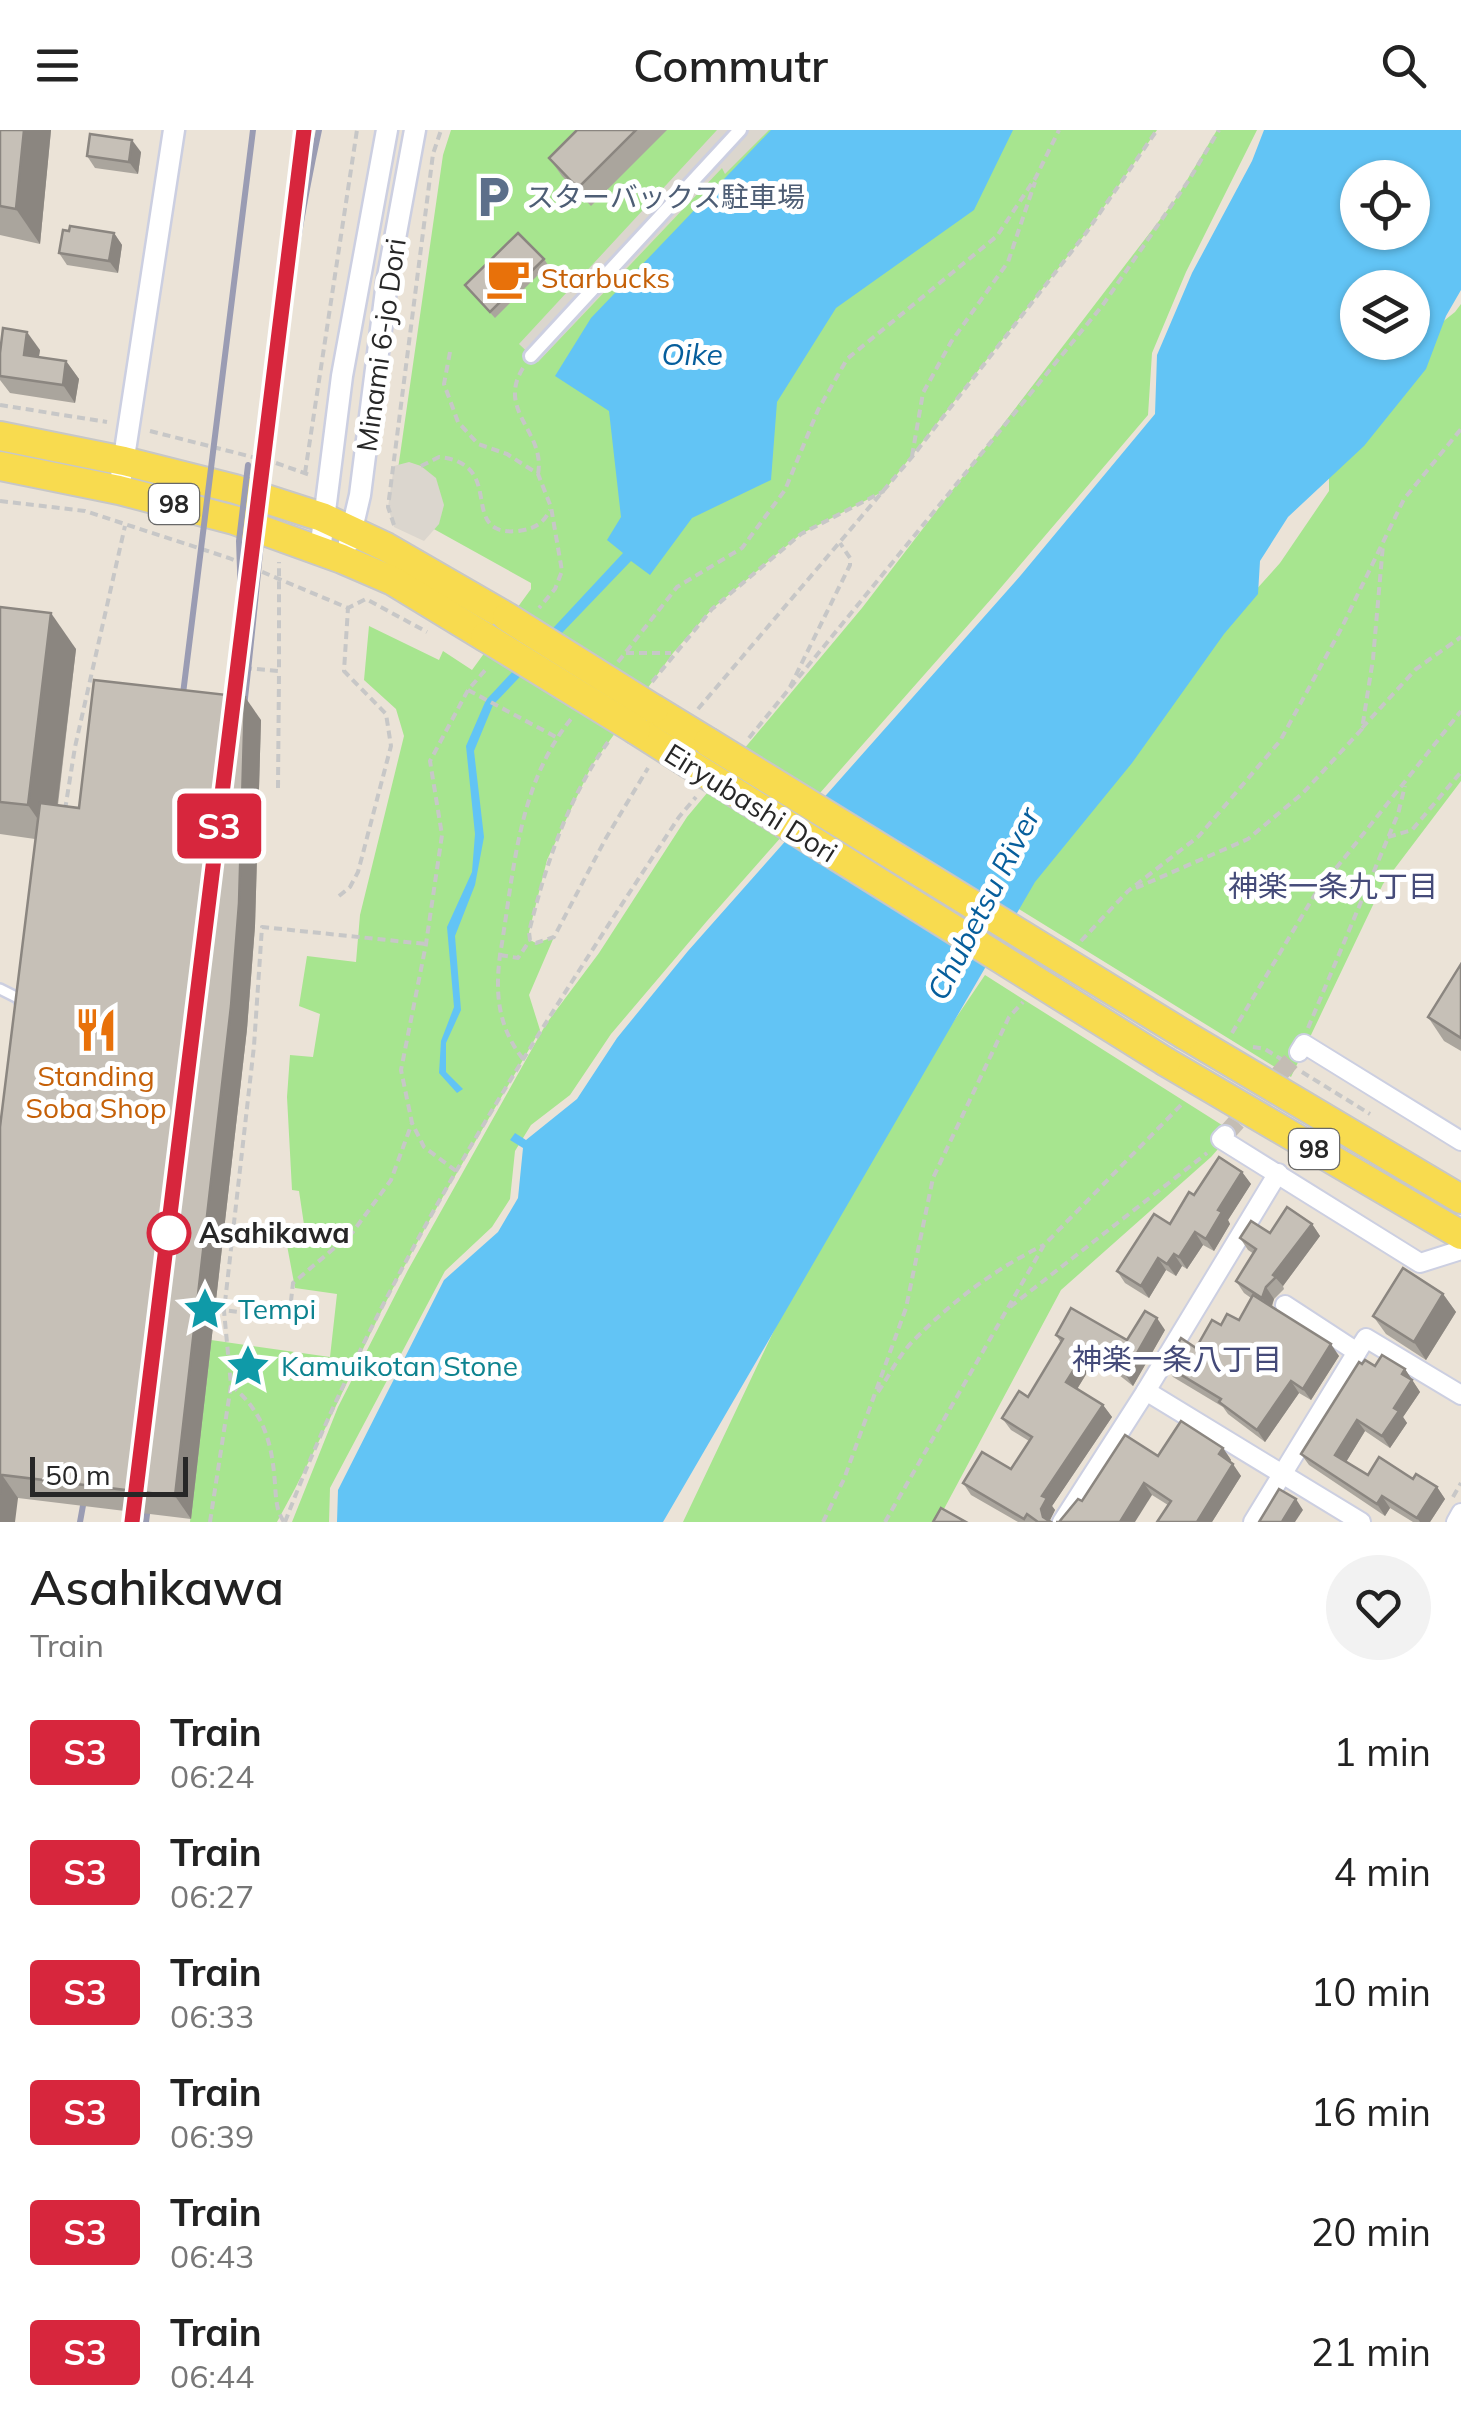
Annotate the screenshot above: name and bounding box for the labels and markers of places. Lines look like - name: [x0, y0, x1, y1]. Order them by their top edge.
- parking icon: スターバックス駐車場: [469, 173, 517, 221]
- place label: スターバックス駐車場: [526, 179, 805, 214]
- cafe icon: Starbucks: [484, 254, 532, 302]
- place label: Starbucks: [541, 260, 670, 295]
- restaurant icon: Standing Soba Shop: [72, 1006, 120, 1054]
- place label: Standing Soba Shop: [26, 1058, 166, 1125]
- marker: Asahikawa: [148, 1212, 190, 1254]
- place label: Asahikawa: [199, 1215, 350, 1250]
- place icon: Tempi: [181, 1285, 229, 1333]
- place label: Tempi: [238, 1291, 316, 1326]
- place icon: Kamuikotan Stone: [224, 1342, 272, 1390]
- place label: Kamuikotan Stone: [281, 1348, 518, 1383]

